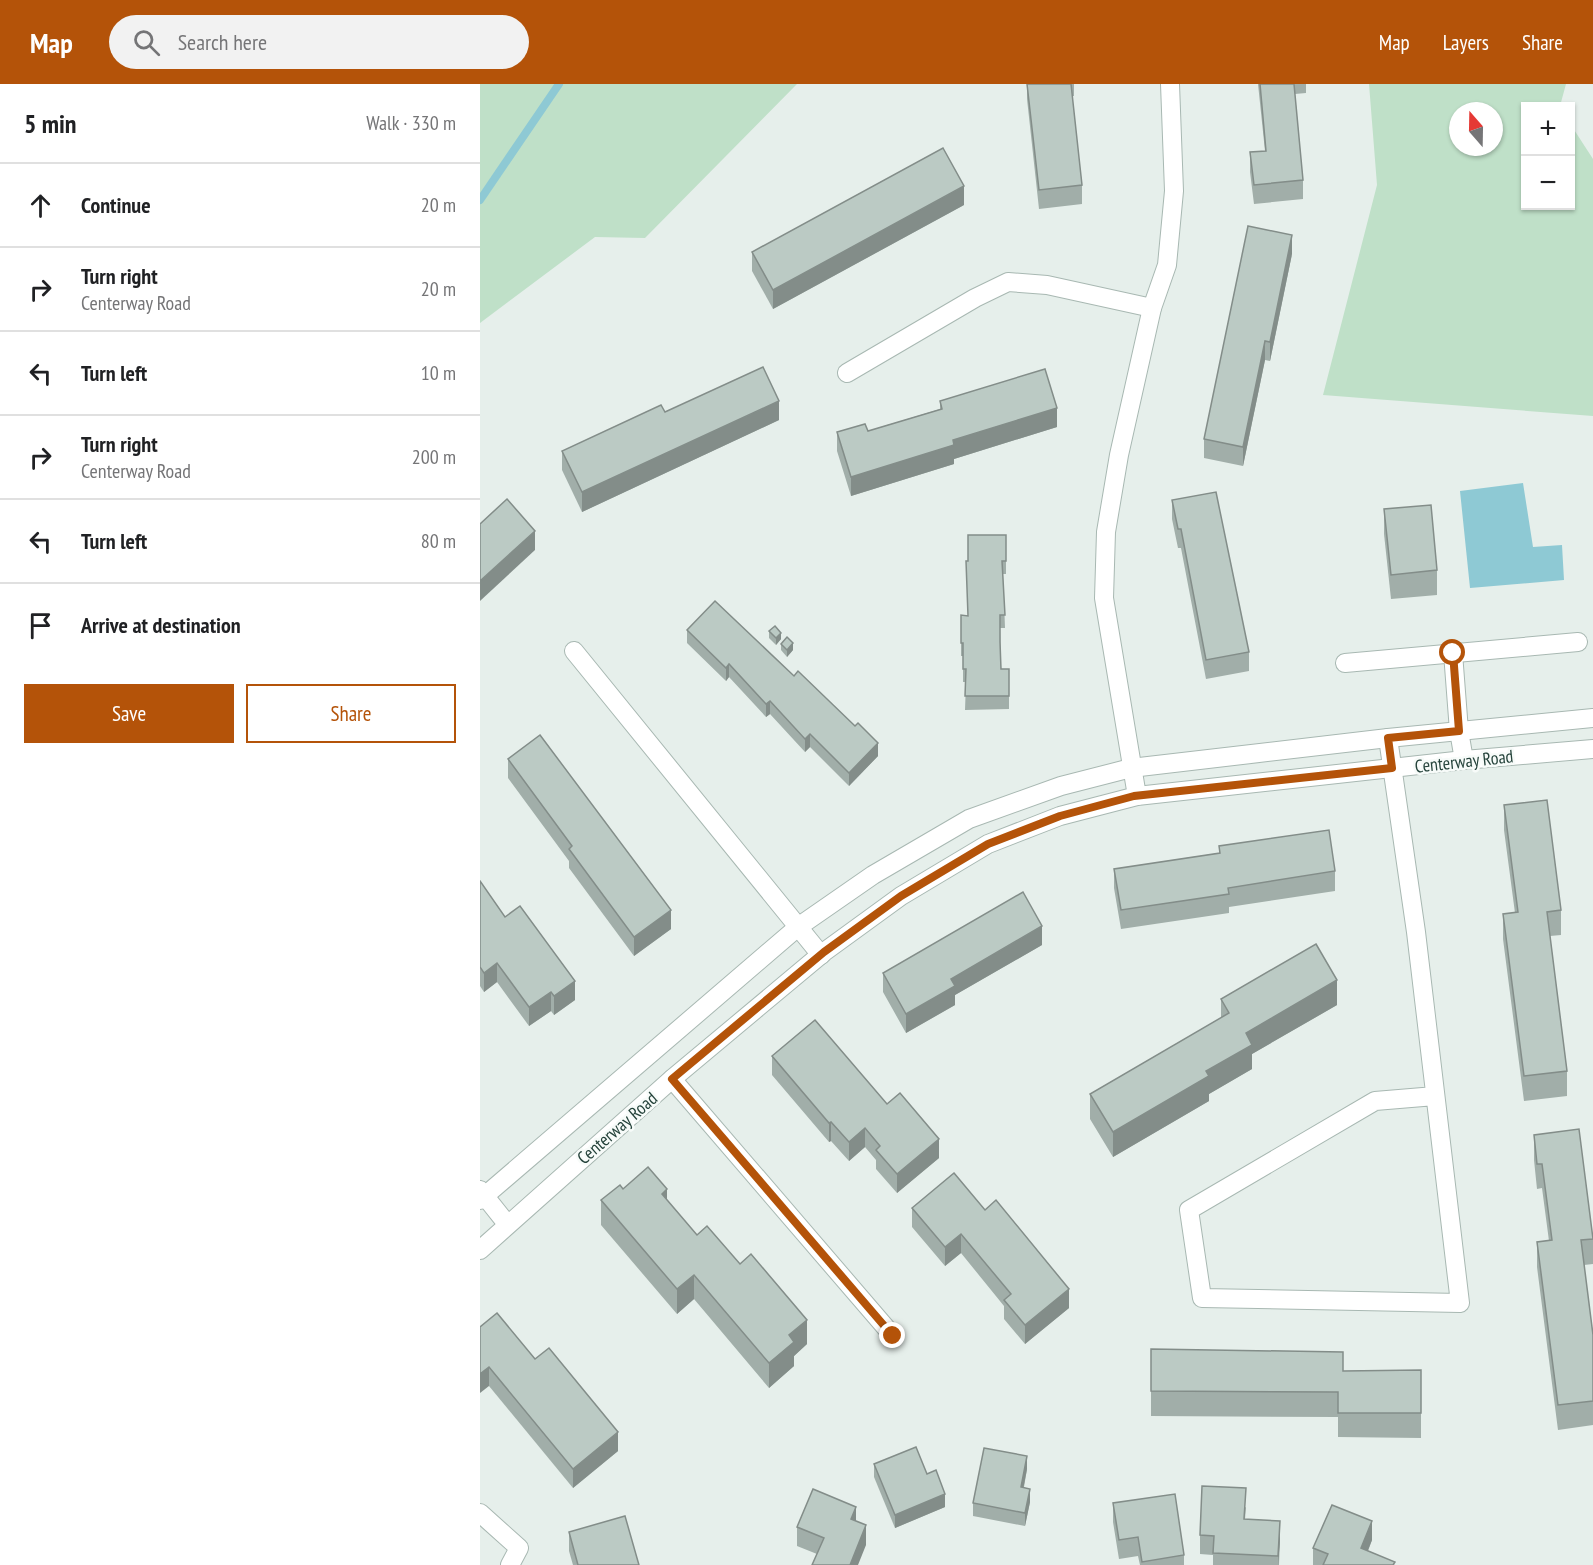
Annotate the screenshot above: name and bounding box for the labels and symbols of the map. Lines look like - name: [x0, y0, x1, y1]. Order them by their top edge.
- north arrow: [1449, 102, 1503, 156]
- route start: [1439, 639, 1465, 665]
- street label: Centerway Road: [1414, 744, 1514, 778]
- street label: Centerway Road: [572, 1087, 662, 1169]
- route end: [879, 1322, 905, 1348]

